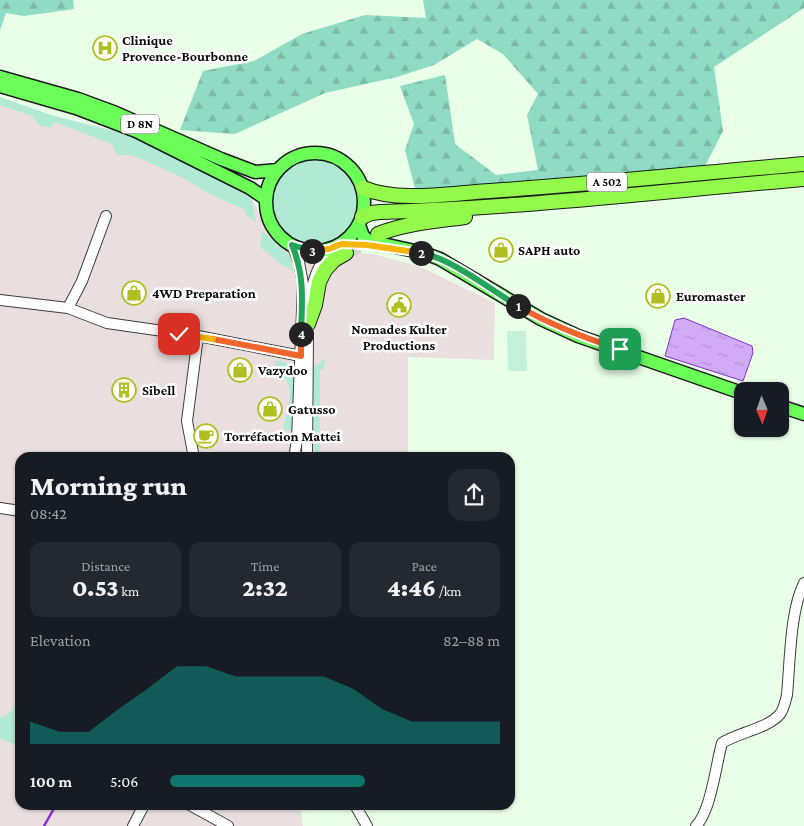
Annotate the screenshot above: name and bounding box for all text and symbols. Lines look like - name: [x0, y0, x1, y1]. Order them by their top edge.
- place label: Clinique Provence-Bourbonne: [122, 32, 248, 64]
- hospital icon: Clinique Provence-Bourbonne: [92, 35, 118, 61]
- road number: D 8N: [121, 115, 159, 134]
- road number: A 502: [587, 172, 627, 192]
- shop icon: SAPH auto: [488, 237, 514, 263]
- pin: 3: [300, 238, 324, 264]
- pin: 2: [408, 240, 434, 266]
- place label: SAPH auto: [518, 242, 580, 258]
- text: 3: [309, 243, 316, 259]
- text: 2: [418, 245, 425, 261]
- shop icon: 4WD Preparation: [121, 280, 147, 306]
- shop icon: Euromaster: [645, 283, 671, 309]
- place label: 4WD Preparation: [152, 285, 256, 301]
- place label: Euromaster: [676, 288, 746, 304]
- public building icon: Nomades Kulter Productions: [386, 292, 412, 318]
- pin: 1: [506, 294, 530, 318]
- text: 1: [516, 298, 521, 314]
- pin: [158, 313, 200, 355]
- icon: check: [165, 320, 193, 348]
- place label: Nomades Kulter Productions: [351, 321, 447, 353]
- pin: 4: [288, 322, 314, 346]
- text: 4: [298, 326, 305, 342]
- pin: [599, 328, 641, 370]
- icon: arrive: [606, 335, 634, 363]
- shop icon: Vazydoo: [227, 357, 253, 383]
- place label: Vazydoo: [257, 362, 308, 378]
- building icon: Sibell: [111, 377, 137, 403]
- place label: Sibell: [142, 382, 175, 398]
- north arrow: [734, 382, 789, 438]
- map controls: [734, 382, 789, 437]
- shop icon: Gatusso: [257, 396, 283, 422]
- place label: Gatusso: [288, 401, 336, 417]
- cafe icon: Torréfaction Mattei: [193, 423, 219, 449]
- place label: Torréfaction Mattei: [224, 428, 341, 444]
- button: share: [448, 469, 500, 521]
- text: Morning run: [30, 470, 187, 501]
- text: 08:42: [30, 505, 67, 522]
- text: Distance: [81, 558, 130, 574]
- text: Time: [251, 558, 279, 574]
- text: Pace: [412, 558, 437, 574]
- text: 0.53: [72, 574, 119, 601]
- text: 2:32: [242, 574, 288, 601]
- text: 4:46: [387, 574, 436, 601]
- text: km: [119, 583, 139, 599]
- text: /km: [436, 583, 462, 599]
- text: Elevation: [30, 632, 91, 649]
- text: 82–88 m: [443, 632, 500, 649]
- text: 100 m: [30, 773, 72, 790]
- text: 5:06: [110, 773, 138, 790]

